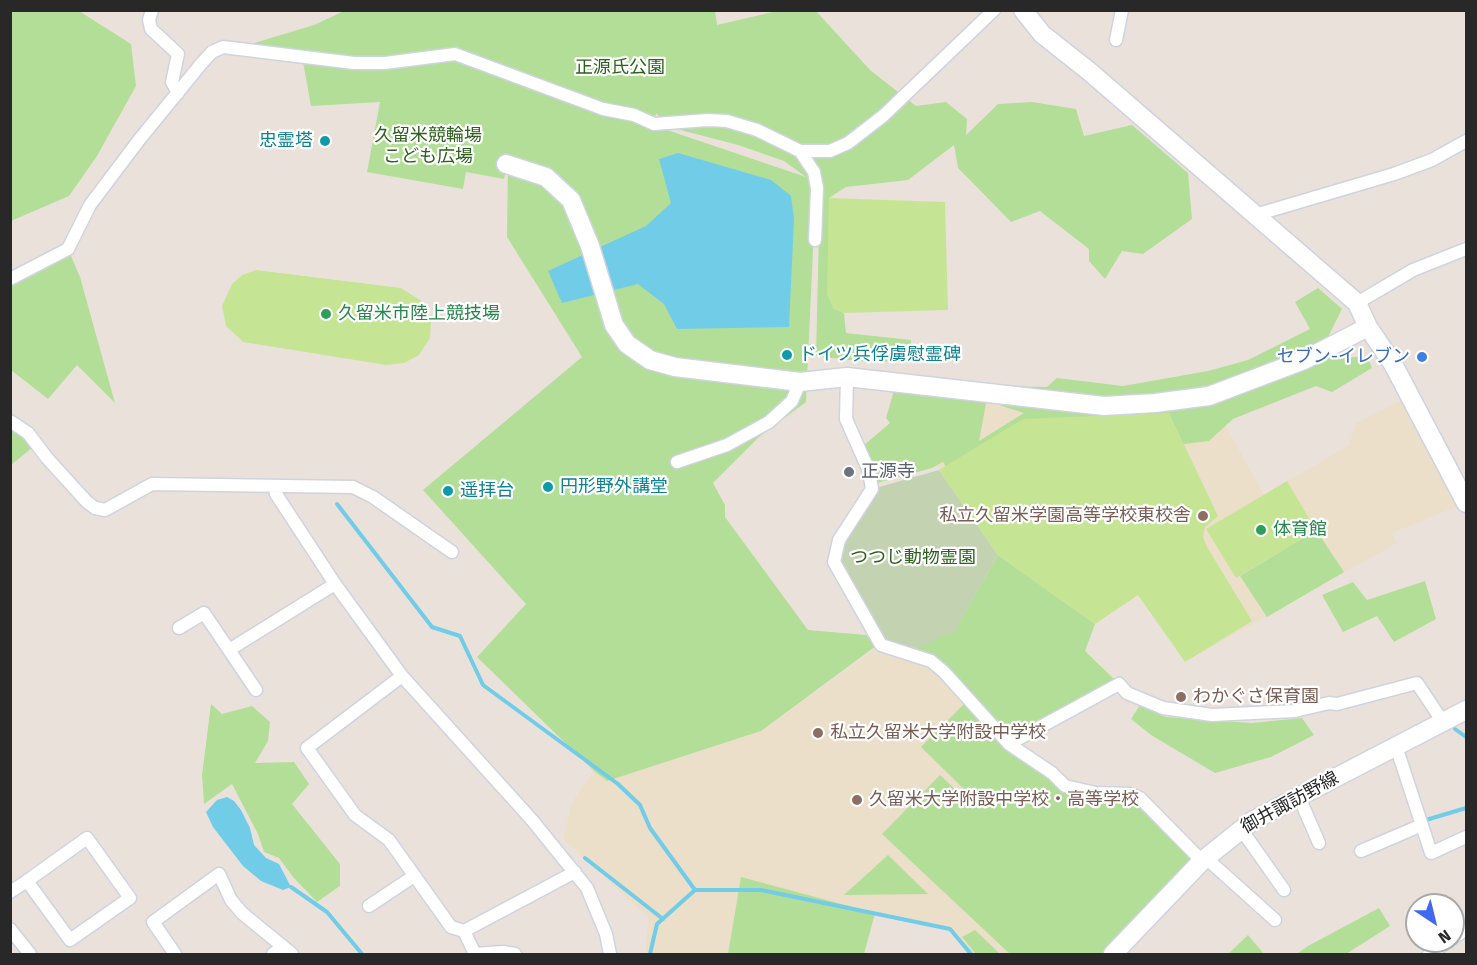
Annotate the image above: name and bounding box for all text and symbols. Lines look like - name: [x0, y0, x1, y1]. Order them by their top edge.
- park label: 正源氏公園: [575, 57, 665, 79]
- park label: 久留米競輪場 こども広場: [374, 125, 482, 168]
- place label: 忠霊塔: [259, 130, 313, 152]
- marker: 忠霊塔: [318, 134, 332, 148]
- place label: 久留米市陸上競技場: [338, 303, 500, 325]
- marker: 久留米市陸上競技場: [319, 307, 333, 321]
- place label: ドイツ兵俘虜慰霊碑: [799, 344, 961, 366]
- place label: セブン-イレブン: [1277, 346, 1410, 368]
- marker: ドイツ兵俘虜慰霊碑: [780, 348, 794, 362]
- marker: セブン-イレブン: [1415, 350, 1429, 364]
- place label: 正源寺: [861, 461, 915, 483]
- marker: 正源寺: [842, 465, 856, 479]
- place label: 円形野外講堂: [560, 476, 668, 498]
- place label: 遥拝台: [460, 480, 514, 502]
- marker: 円形野外講堂: [541, 480, 555, 494]
- marker: 遥拝台: [441, 484, 455, 498]
- place label: 私立久留米学園高等学校東校舎: [939, 505, 1191, 527]
- marker: 私立久留米学園高等学校東校舎: [1196, 509, 1210, 523]
- place label: 体育館: [1273, 519, 1327, 541]
- marker: 体育館: [1254, 523, 1268, 537]
- park label: つつじ動物霊園: [850, 547, 976, 569]
- place label: わかぐさ保育園: [1193, 686, 1319, 708]
- marker: わかぐさ保育園: [1174, 690, 1188, 704]
- place label: 私立久留米大学附設中学校: [830, 722, 1046, 744]
- marker: 私立久留米大学附設中学校: [811, 726, 825, 740]
- street label: 御井諏訪野線: [1238, 767, 1342, 839]
- place label: 久留米大学附設中学校・高等学校: [869, 789, 1139, 811]
- marker: 久留米大学附設中学校・高等学校: [850, 793, 864, 807]
- north arrow: [1405, 893, 1465, 953]
- text: N: [1435, 926, 1454, 947]

